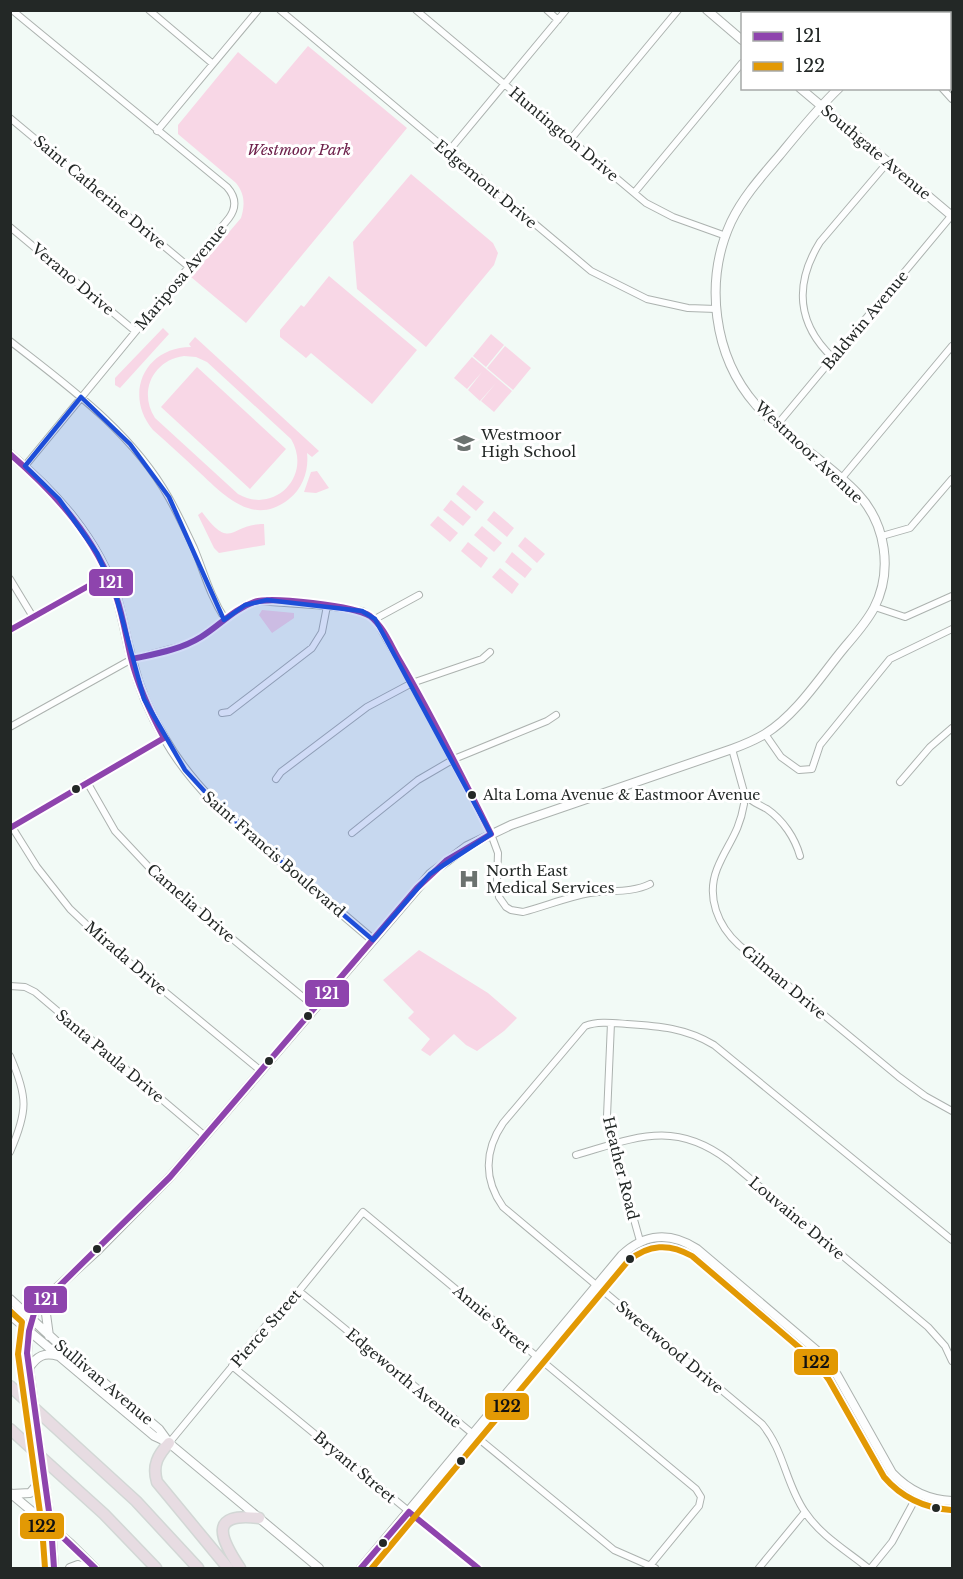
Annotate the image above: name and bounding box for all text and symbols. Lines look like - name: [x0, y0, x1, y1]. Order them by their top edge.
- legend: [741, 12, 951, 90]
- text: 121: [795, 25, 822, 47]
- text: 122: [795, 55, 825, 77]
- street label: Huntington Drive: [505, 83, 623, 185]
- street label: Southgate Avenue: [817, 100, 935, 204]
- street label: Saint Catherine Drive: [30, 131, 170, 253]
- street label: Edgemont Drive: [431, 136, 541, 232]
- park label: Westmoor Park: [247, 140, 351, 159]
- street label: Mariposa Avenue: [131, 220, 231, 334]
- street label: Verano Drive: [27, 238, 118, 319]
- street label: Baldwin Avenue: [818, 266, 912, 374]
- street label: Westmoor Avenue: [750, 396, 867, 507]
- place label: Westmoor High School: [480, 425, 576, 461]
- school or university icon: Westmoor High School: [452, 431, 476, 455]
- line badge: 121: [88, 568, 134, 597]
- text: 121: [99, 572, 123, 592]
- unlabelled marker: [70, 783, 82, 795]
- place label: Alta Loma Avenue & Eastmoor Avenue: [482, 786, 760, 804]
- street label: Saint Francis Boulevard: [199, 787, 349, 921]
- marker: Alta Loma Avenue & Eastmoor Avenue: [466, 789, 478, 801]
- street label: Camelia Drive: [143, 860, 239, 946]
- place label: North East Medical Services: [486, 861, 615, 897]
- hospital icon: North East Medical Services: [457, 867, 481, 891]
- street label: Mirada Drive: [81, 917, 171, 999]
- street label: Gilman Drive: [738, 941, 830, 1023]
- line badge: 121: [304, 979, 350, 1008]
- text: 121: [315, 983, 339, 1003]
- street label: Santa Paula Drive: [52, 1005, 168, 1107]
- unlabelled marker: [302, 1010, 314, 1022]
- unlabelled marker: [263, 1055, 275, 1067]
- street label: Heather Road: [599, 1114, 643, 1222]
- street label: Louvaine Drive: [745, 1172, 849, 1264]
- unlabelled marker: [91, 1243, 103, 1255]
- unlabelled marker: [624, 1253, 636, 1265]
- street label: Annie Street: [449, 1280, 535, 1357]
- line badge: 121: [23, 1285, 68, 1314]
- street label: Pierce Street: [227, 1285, 305, 1371]
- text: 121: [34, 1289, 58, 1309]
- street label: Sweetwood Drive: [612, 1297, 728, 1397]
- street label: Edgeworth Avenue: [342, 1324, 466, 1432]
- street label: Sullivan Avenue: [51, 1335, 157, 1429]
- line badge: 122: [793, 1348, 839, 1376]
- text: 122: [802, 1352, 830, 1372]
- line badge: 122: [484, 1392, 530, 1421]
- text: 122: [493, 1396, 521, 1416]
- street label: Bryant Street: [310, 1427, 400, 1507]
- unlabelled marker: [455, 1455, 467, 1467]
- unlabelled marker: [930, 1502, 942, 1514]
- line badge: 122: [19, 1512, 65, 1540]
- text: 122: [28, 1516, 56, 1536]
- unlabelled marker: [377, 1537, 389, 1549]

